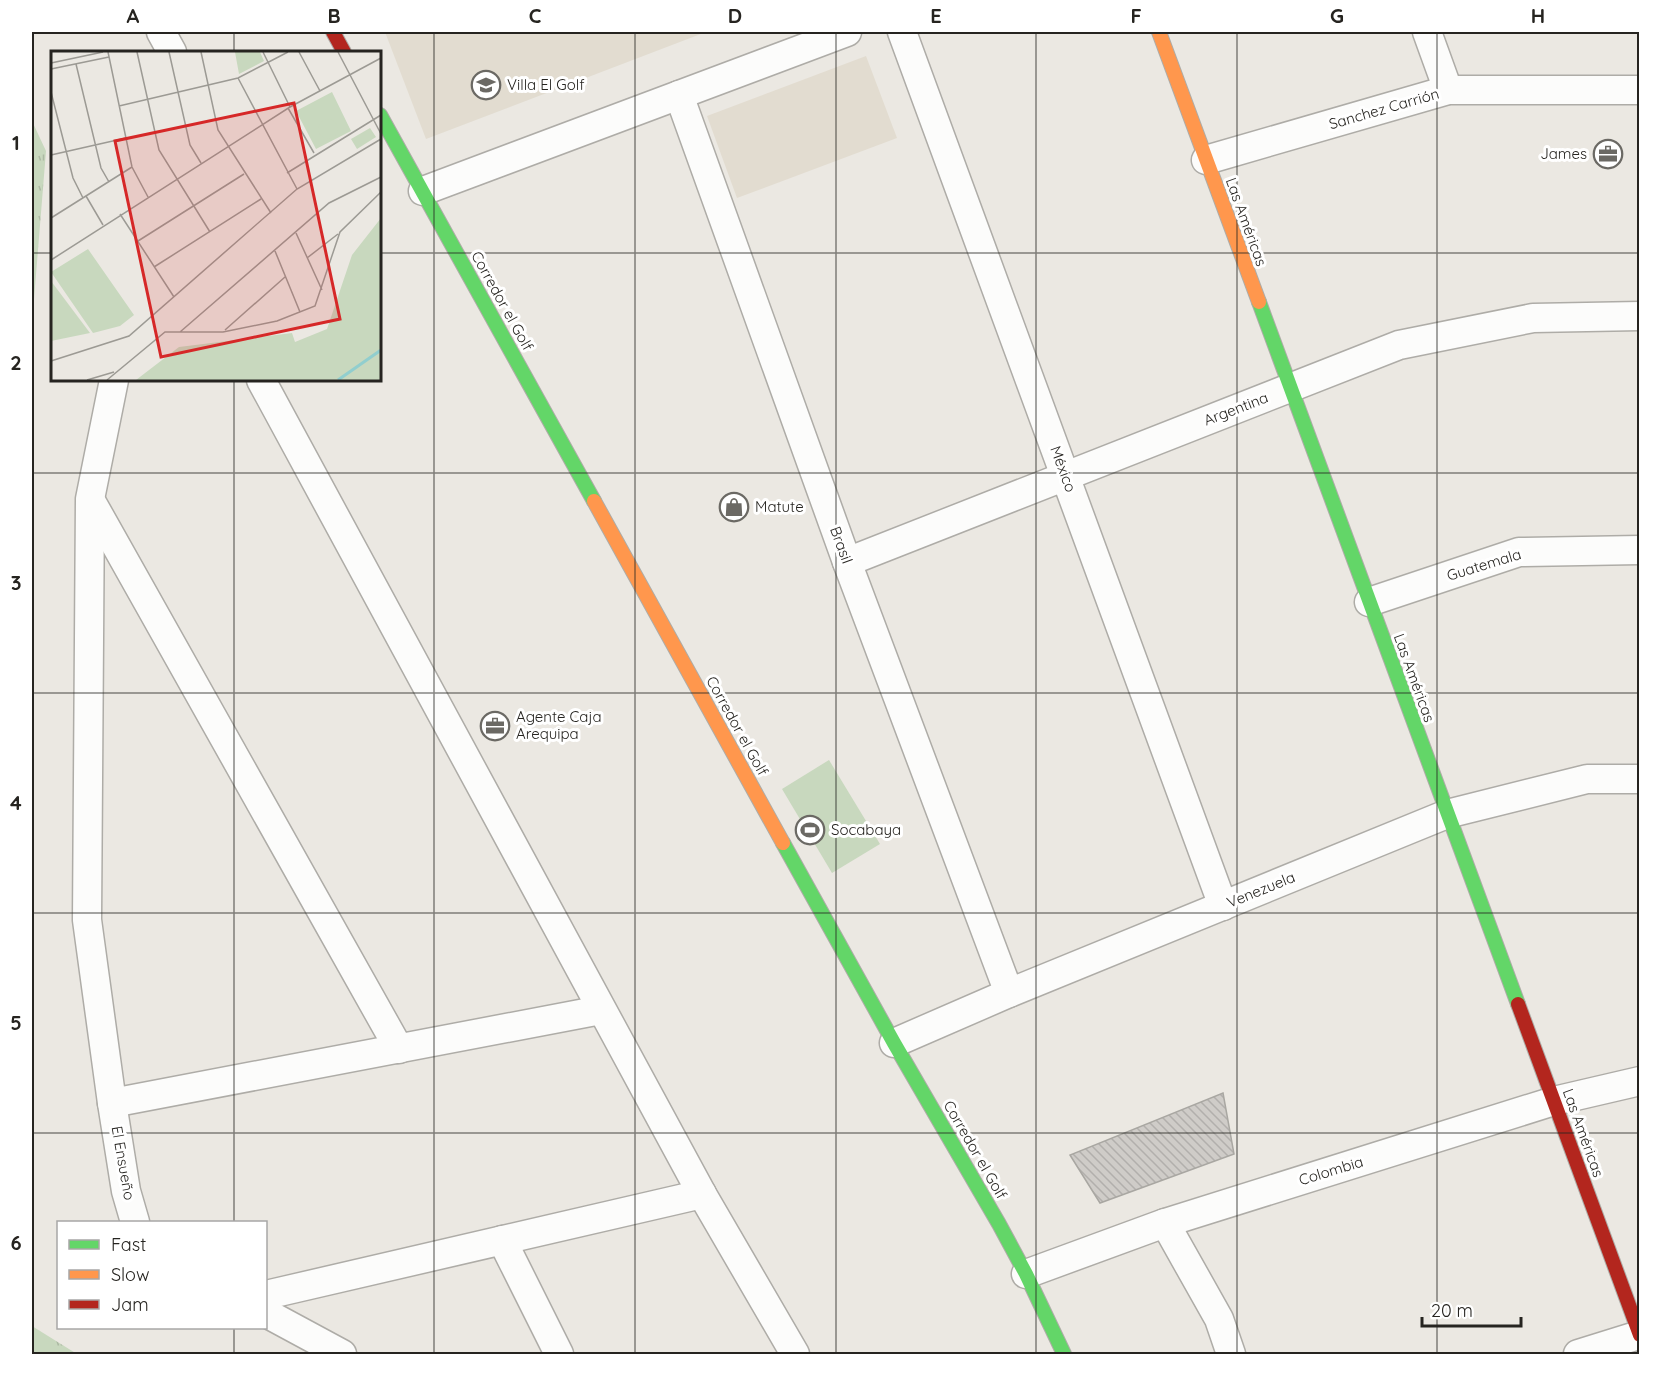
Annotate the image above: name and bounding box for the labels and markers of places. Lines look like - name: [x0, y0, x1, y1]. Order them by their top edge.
- school or university icon: Villa El Golf: [470, 69, 502, 101]
- place label: Villa El Golf: [507, 75, 585, 94]
- office icon: James: [1592, 138, 1624, 170]
- place label: James: [1540, 144, 1587, 163]
- shop icon: Matute: [718, 491, 750, 523]
- place label: Matute: [755, 497, 804, 516]
- place label: Agente Caja Arequipa: [516, 707, 602, 743]
- office icon: Agente Caja Arequipa: [479, 710, 511, 742]
- sports icon: Socabaya: [794, 814, 826, 846]
- place label: Socabaya: [831, 820, 901, 839]

